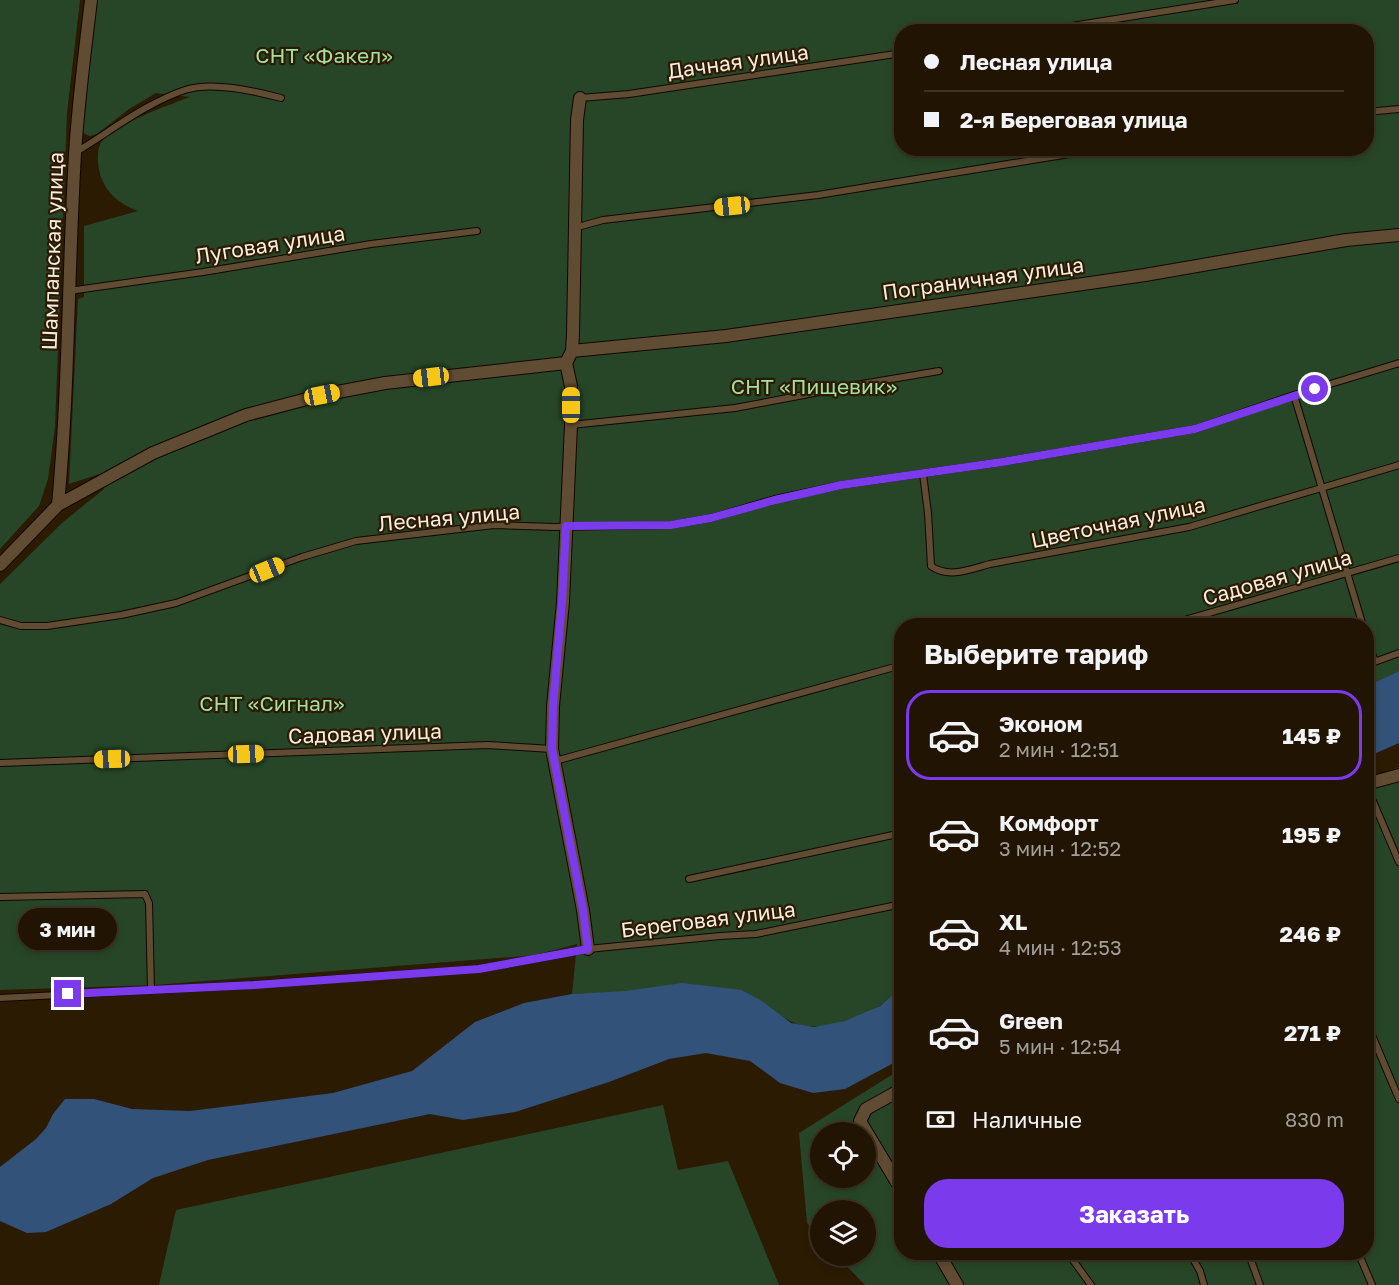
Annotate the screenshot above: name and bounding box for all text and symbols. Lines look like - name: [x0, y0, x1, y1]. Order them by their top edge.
- street label: Дачная улица: [666, 38, 810, 84]
- park label: СНТ «Факел»: [255, 42, 393, 68]
- text: Лесная улица: [960, 48, 1112, 75]
- text: 2-я Береговая улица: [960, 106, 1188, 133]
- street label: Шампанская улица: [36, 151, 68, 351]
- car: [713, 195, 751, 217]
- street label: Луговая улица: [193, 219, 347, 269]
- street label: Пограничная улица: [880, 251, 1086, 305]
- car: [412, 366, 450, 388]
- park label: СНТ «Пищевик»: [731, 373, 897, 399]
- route start: [1301, 375, 1328, 402]
- car: [303, 383, 341, 407]
- car: [562, 387, 580, 423]
- street label: Цветочная улица: [1028, 491, 1208, 553]
- street label: Лесная улица: [377, 498, 521, 536]
- street label: Садовая улица: [1199, 543, 1355, 611]
- car: [247, 555, 287, 585]
- text: Выберите тариф: [924, 638, 1148, 670]
- park label: СНТ «Сигнал»: [199, 690, 345, 716]
- icon: car: [927, 708, 981, 762]
- text: Эконом: [999, 710, 1083, 737]
- street label: Садовая улица: [288, 717, 442, 749]
- text: 145 ₽: [1282, 722, 1341, 749]
- text: 2 мин · 12:51: [999, 737, 1119, 761]
- car: [228, 744, 264, 764]
- car: [94, 749, 130, 769]
- icon: car: [927, 807, 981, 861]
- text: Комфорт: [999, 809, 1099, 836]
- text: 195 ₽: [1282, 821, 1341, 848]
- text: 3 мин · 12:52: [999, 836, 1121, 860]
- street label: Береговая улица: [619, 895, 797, 943]
- icon: car: [927, 906, 981, 960]
- callout: 3 мин: [19, 907, 118, 949]
- text: XL: [999, 908, 1027, 935]
- text: 3 мин: [40, 917, 96, 941]
- text: 246 ₽: [1280, 920, 1341, 947]
- text: 4 мин · 12:53: [999, 935, 1122, 959]
- route end: [54, 980, 81, 1007]
- icon: car: [927, 1005, 981, 1059]
- text: Green: [999, 1007, 1063, 1034]
- text: 271 ₽: [1284, 1019, 1341, 1046]
- text: 5 мин · 12:54: [999, 1034, 1122, 1058]
- icon: cash: [924, 1103, 957, 1136]
- text: Наличные: [972, 1106, 1082, 1133]
- text: 830 m: [1285, 1107, 1344, 1131]
- map controls: [810, 1122, 876, 1266]
- button: locate: [810, 1122, 876, 1188]
- button: Заказать: [924, 1179, 1344, 1248]
- button: layers: [810, 1200, 876, 1266]

